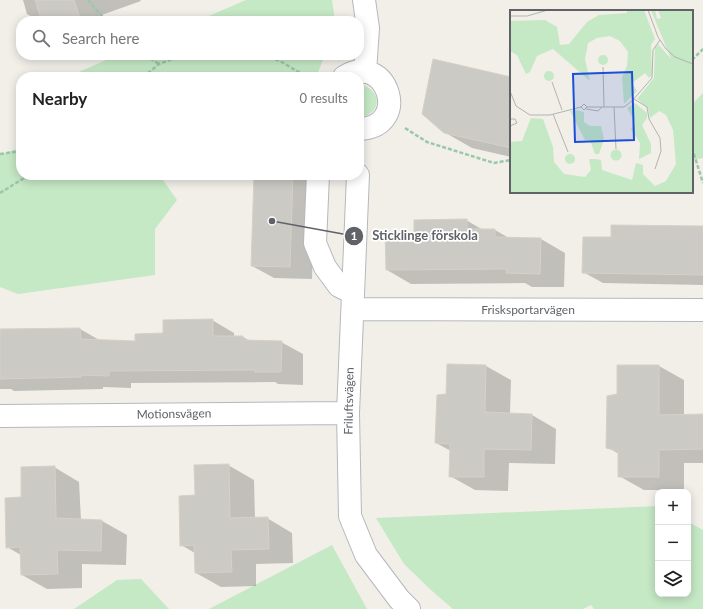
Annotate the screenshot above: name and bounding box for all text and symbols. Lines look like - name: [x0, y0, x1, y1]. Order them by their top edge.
- inset map: [510, 10, 693, 193]
- search box: [16, 16, 364, 60]
- icon: search: [30, 27, 52, 49]
- text: Search here: [62, 29, 139, 47]
- text: Nearby: [32, 88, 87, 109]
- text: 0 results: [300, 90, 348, 106]
- callout: Sticklinge förskola: [344, 223, 486, 248]
- text: Sticklinge förskola: [372, 227, 478, 243]
- text: 1: [351, 228, 358, 243]
- street label: Frisksportarvägen: [481, 302, 575, 317]
- street label: Friluftsvägen: [340, 367, 357, 435]
- street label: Motionsvägen: [136, 405, 212, 422]
- map controls: [655, 489, 691, 597]
- button: +: [655, 489, 691, 525]
- button: −: [655, 525, 691, 561]
- button: layers: [655, 561, 691, 597]

